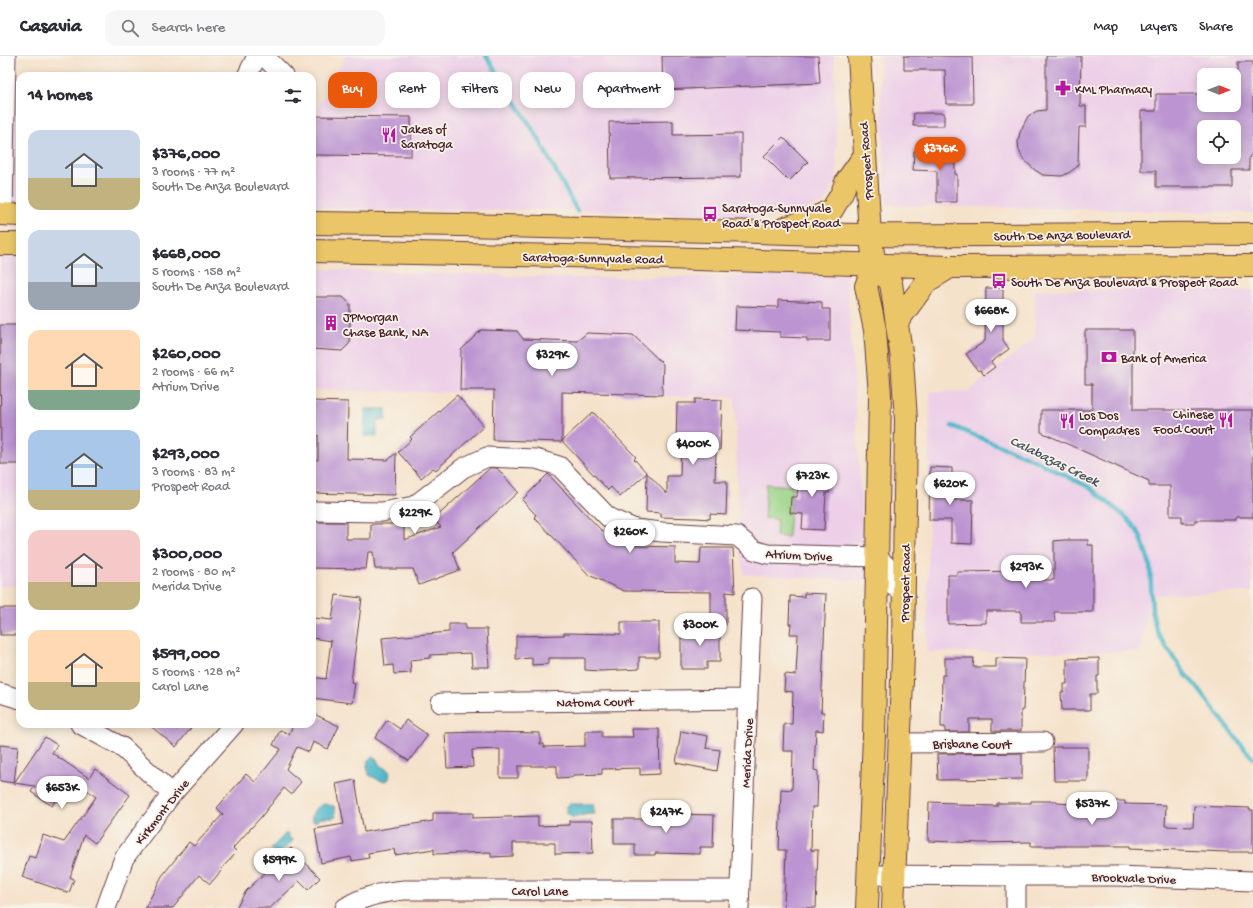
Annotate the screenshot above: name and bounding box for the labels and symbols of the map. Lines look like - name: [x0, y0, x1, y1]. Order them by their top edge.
- north arrow: [1197, 68, 1241, 112]
- pharmacy icon: KML Pharmacy: [1054, 79, 1072, 97]
- place label: KML Pharmacy: [1075, 83, 1153, 98]
- street label: Prospect Road: [857, 120, 878, 201]
- place label: Jakes of Saratoga: [401, 123, 454, 153]
- restaurant icon: Jakes of Saratoga: [380, 126, 398, 144]
- pin: $376K: [912, 137, 968, 171]
- place label: Saratoga-Sunnyvale Road & Prospect Road: [722, 202, 842, 232]
- bus stop icon: Saratoga-Sunnyvale Road & Prospect Road: [701, 205, 719, 223]
- street label: South De Anza Boulevard: [994, 228, 1132, 245]
- street label: Saratoga-Sunnyvale Road: [522, 251, 665, 268]
- bus stop icon: South De Anza Boulevard & Prospect Road: [990, 272, 1008, 290]
- place label: South De Anza Boulevard & Prospect Road: [1011, 276, 1239, 291]
- pin: $668K: [963, 299, 1019, 333]
- place label: JPMorgan Chase Bank, NA: [343, 311, 429, 341]
- building icon: JPMorgan Chase Bank, NA: [322, 314, 340, 332]
- pin: $329K: [524, 343, 580, 377]
- bank icon: Bank of America: [1100, 348, 1118, 366]
- place label: Bank of America: [1120, 352, 1207, 367]
- place label: Chinese Food Court: [1152, 408, 1216, 438]
- place label: Los Dos Compadres: [1079, 409, 1141, 439]
- restaurant icon: Chinese Food Court: [1217, 411, 1235, 429]
- restaurant icon: Los Dos Compadres: [1058, 412, 1076, 430]
- pin: $400K: [665, 432, 721, 466]
- water label: Calabazas Creek: [1007, 433, 1103, 492]
- pin: $723K: [784, 464, 840, 498]
- pin: $620K: [922, 472, 978, 506]
- pin: $229K: [387, 501, 443, 535]
- pin: $260K: [602, 520, 658, 554]
- street label: Prospect Road: [898, 543, 915, 623]
- street label: Atrium Drive: [765, 547, 833, 566]
- pin: $293K: [998, 555, 1054, 589]
- pin: $300K: [672, 613, 728, 647]
- street label: Natoma Court: [556, 695, 635, 712]
- street label: Merida Drive: [739, 718, 758, 788]
- street label: Brisbane Court: [932, 738, 1013, 753]
- pin: $653K: [34, 776, 90, 810]
- street label: Kirkmont Drive: [133, 776, 193, 848]
- pin: $537K: [1064, 792, 1120, 826]
- pin: $247K: [638, 800, 694, 834]
- pin: $599K: [251, 848, 307, 882]
- street label: Brookvale Drive: [1090, 870, 1177, 888]
- street label: Carol Lane: [512, 885, 568, 900]

